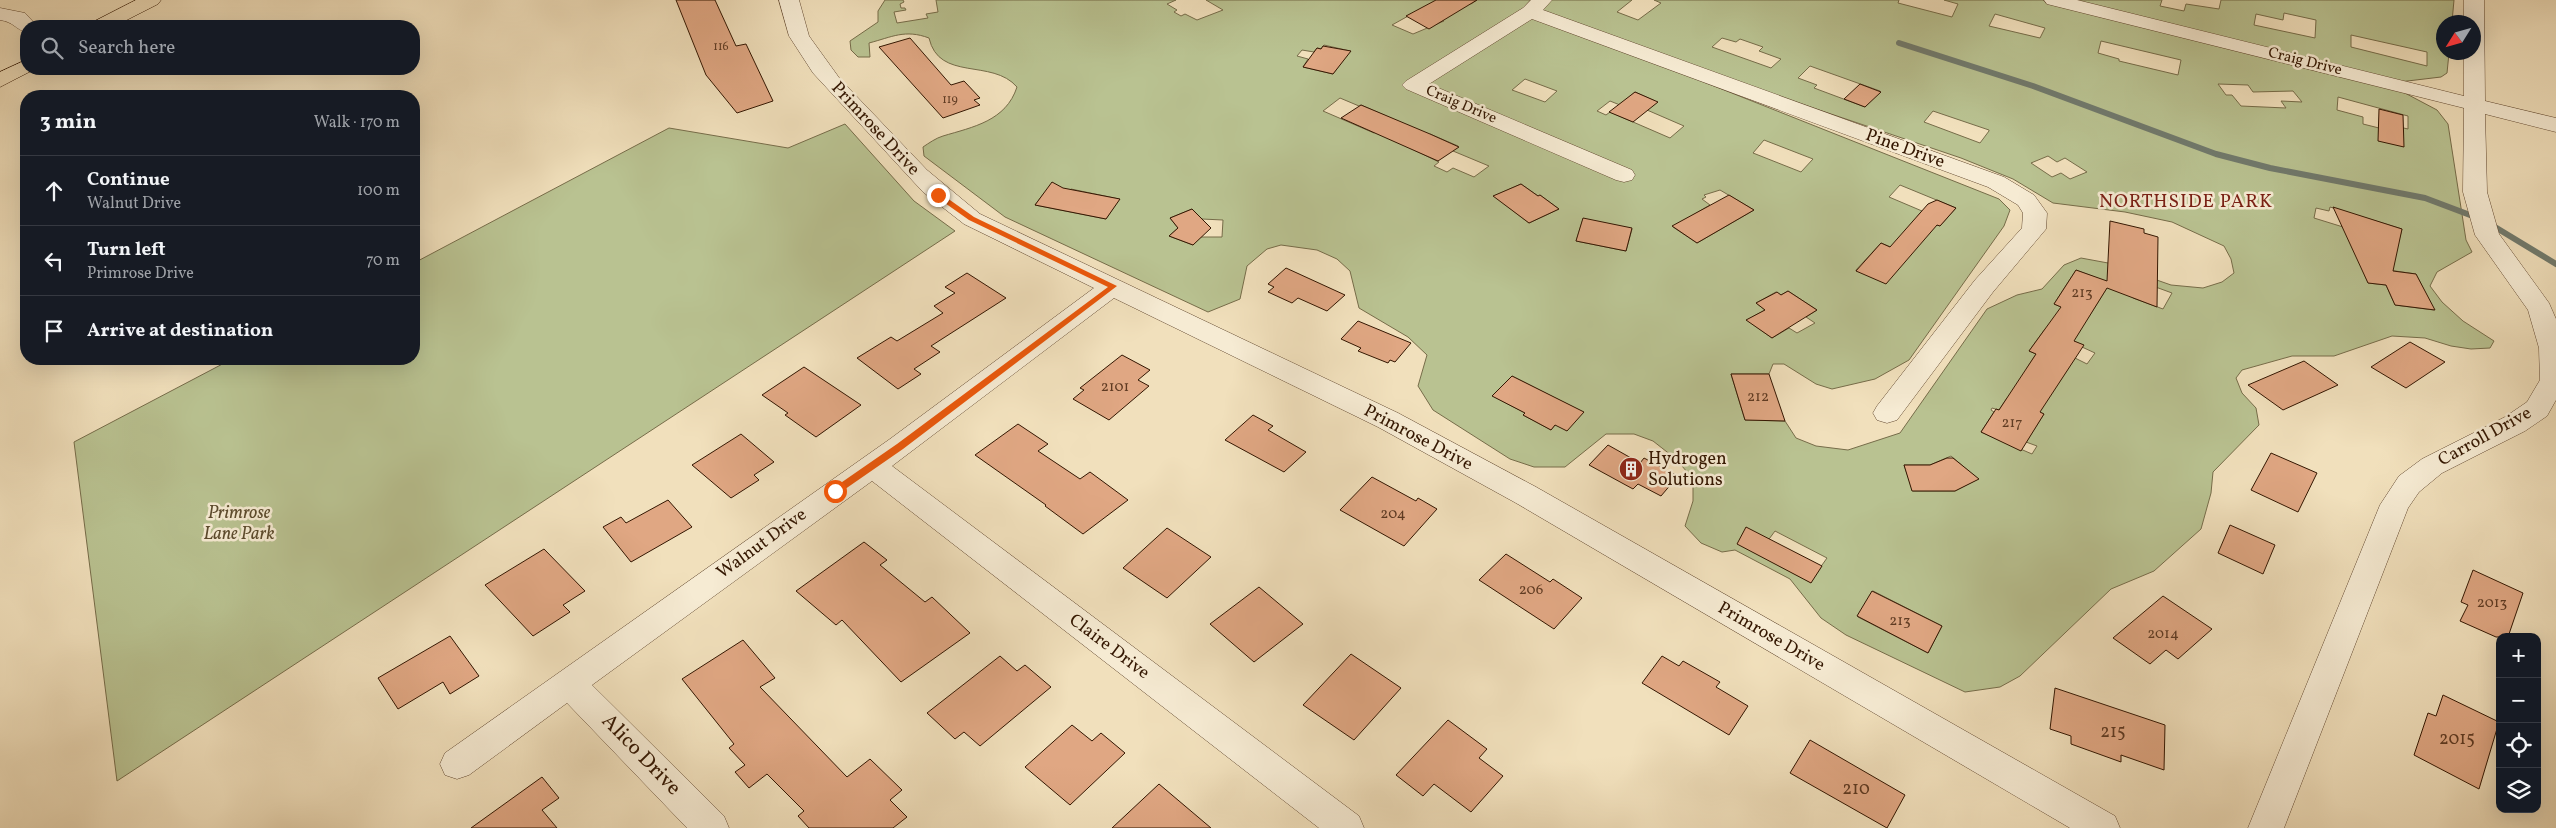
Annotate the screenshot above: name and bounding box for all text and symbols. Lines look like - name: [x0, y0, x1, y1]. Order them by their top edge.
- north arrow: [2436, 15, 2481, 60]
- search box: [20, 20, 420, 75]
- icon: search: [38, 34, 66, 62]
- text: Search here: [78, 35, 175, 61]
- house number: 116: [713, 39, 729, 55]
- street label: Craig Drive: [2266, 43, 2344, 81]
- street label: Primrose Drive: [825, 76, 925, 182]
- street label: Craig Drive: [1422, 81, 1500, 129]
- house number: 119: [942, 92, 958, 108]
- text: 3 min: [40, 108, 96, 137]
- text: Walk · 170 m: [314, 112, 400, 134]
- street label: Pine Drive: [1862, 123, 1948, 175]
- text: Continue: [87, 167, 170, 193]
- icon: ahead: [40, 177, 68, 205]
- text: 100 m: [357, 180, 400, 202]
- route end: [927, 184, 950, 207]
- district label: NORTHSIDE PARK: [2099, 189, 2273, 215]
- text: Walnut Drive: [87, 193, 181, 215]
- text: Turn left: [87, 237, 166, 263]
- icon: left: [40, 247, 68, 275]
- text: 70 m: [366, 250, 400, 272]
- text: Primrose Drive: [87, 263, 194, 285]
- house number: 213: [2071, 283, 2093, 304]
- icon: arrive: [40, 317, 68, 345]
- text: Arrive at destination: [87, 318, 273, 344]
- house number: 2101: [1101, 377, 1129, 398]
- house number: 212: [1747, 387, 1769, 408]
- street label: Primrose Drive: [1359, 399, 1477, 477]
- street label: Carroll Drive: [2434, 401, 2536, 473]
- house number: 217: [2001, 413, 2023, 434]
- place label: Hydrogen Solutions: [1648, 447, 1727, 493]
- building icon: Hydrogen Solutions: [1618, 456, 1644, 482]
- route start: [824, 480, 847, 503]
- park label: Primrose Lane Park: [203, 501, 275, 547]
- street label: Walnut Drive: [712, 503, 812, 585]
- house number: 204: [1380, 504, 1406, 525]
- house number: 206: [1519, 580, 1543, 601]
- house number: 2013: [2477, 593, 2507, 614]
- street label: Primrose Drive: [1713, 596, 1829, 678]
- street label: Claire Drive: [1063, 608, 1155, 686]
- house number: 213: [1889, 611, 1911, 632]
- house number: 2014: [2147, 624, 2179, 645]
- map controls: [2496, 633, 2541, 813]
- button: +: [2496, 633, 2541, 678]
- button: −: [2496, 678, 2541, 723]
- street label: Alico Drive: [595, 708, 687, 802]
- house number: 215: [2100, 720, 2126, 745]
- button: locate: [2496, 723, 2541, 768]
- house number: 2015: [2439, 727, 2475, 752]
- button: layers: [2496, 768, 2541, 813]
- house number: 210: [1842, 777, 1870, 802]

